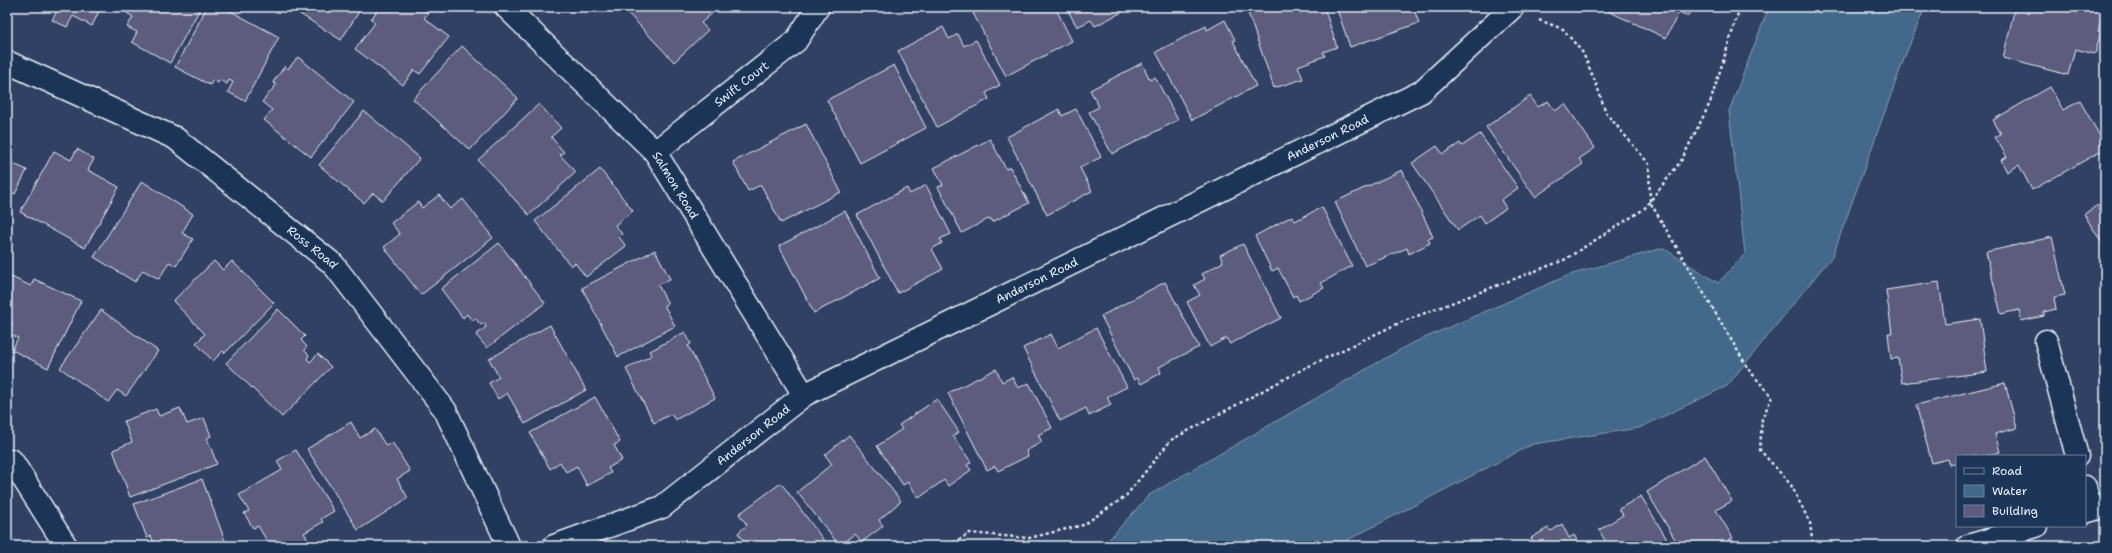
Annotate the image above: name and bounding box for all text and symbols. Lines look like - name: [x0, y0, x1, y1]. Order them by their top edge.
- street label: Swift Court: [711, 58, 772, 110]
- street label: Anderson Road: [1284, 111, 1372, 165]
- street label: Salmon Road: [649, 148, 703, 223]
- street label: Ross Road: [283, 222, 342, 272]
- street label: Anderson Road: [993, 254, 1081, 308]
- street label: Anderson Road: [713, 401, 794, 469]
- legend: [1956, 455, 2086, 527]
- text: Road: [1992, 463, 2023, 479]
- text: Water: [1992, 483, 2028, 499]
- text: Building: [1992, 503, 2038, 519]

